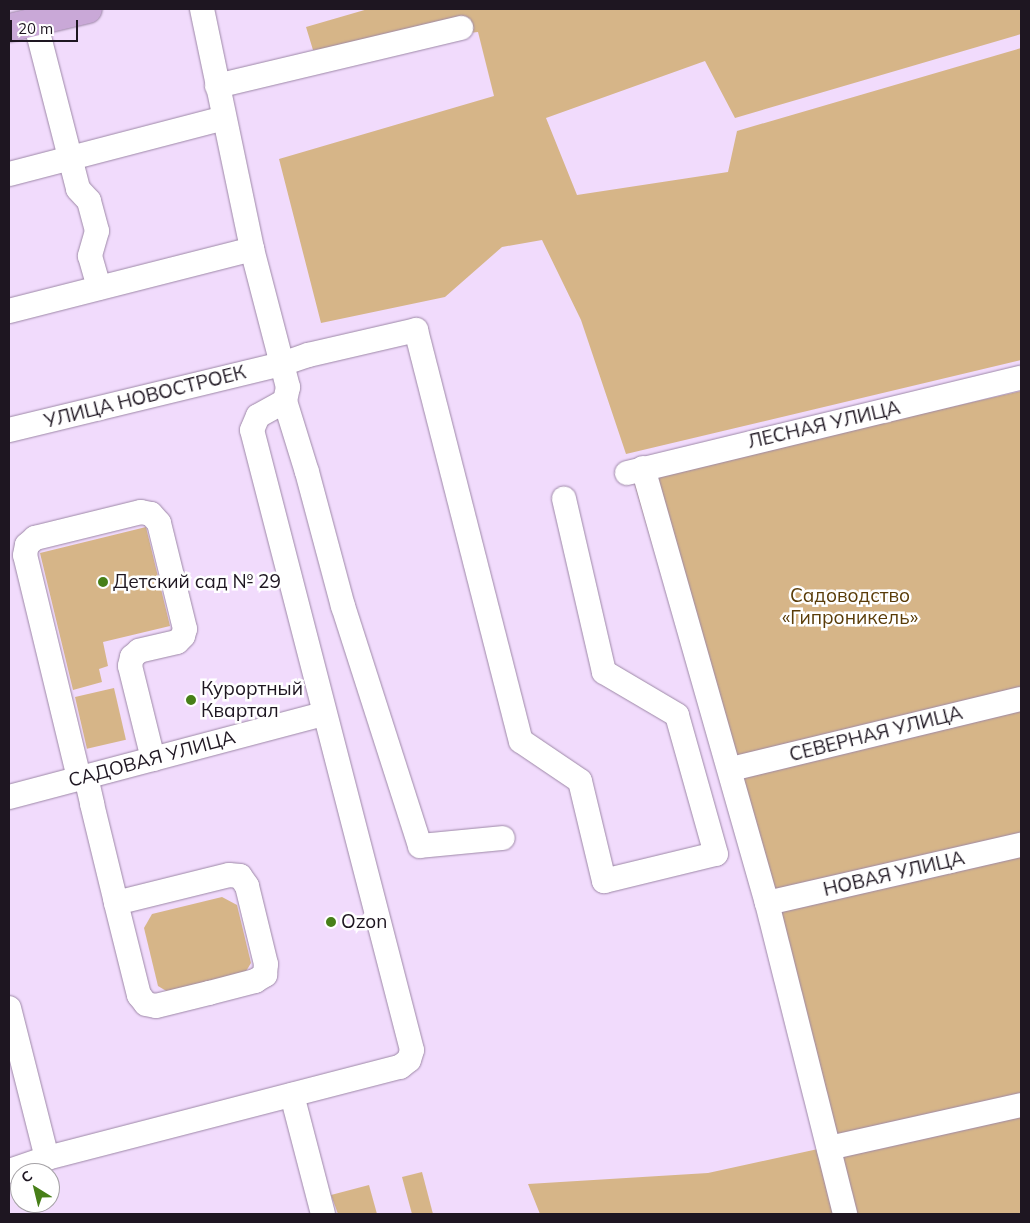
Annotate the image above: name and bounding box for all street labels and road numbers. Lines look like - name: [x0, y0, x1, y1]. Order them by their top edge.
- street label: УЛИЦА НОВОСТРОЕК: [42, 361, 248, 433]
- street label: ЛЕСНАЯ УЛИЦА: [746, 396, 902, 454]
- street label: СЕВЕРНАЯ УЛИЦА: [787, 701, 965, 767]
- street label: САДОВАЯ УЛИЦА: [66, 726, 238, 792]
- street label: НОВАЯ УЛИЦА: [821, 847, 967, 901]

